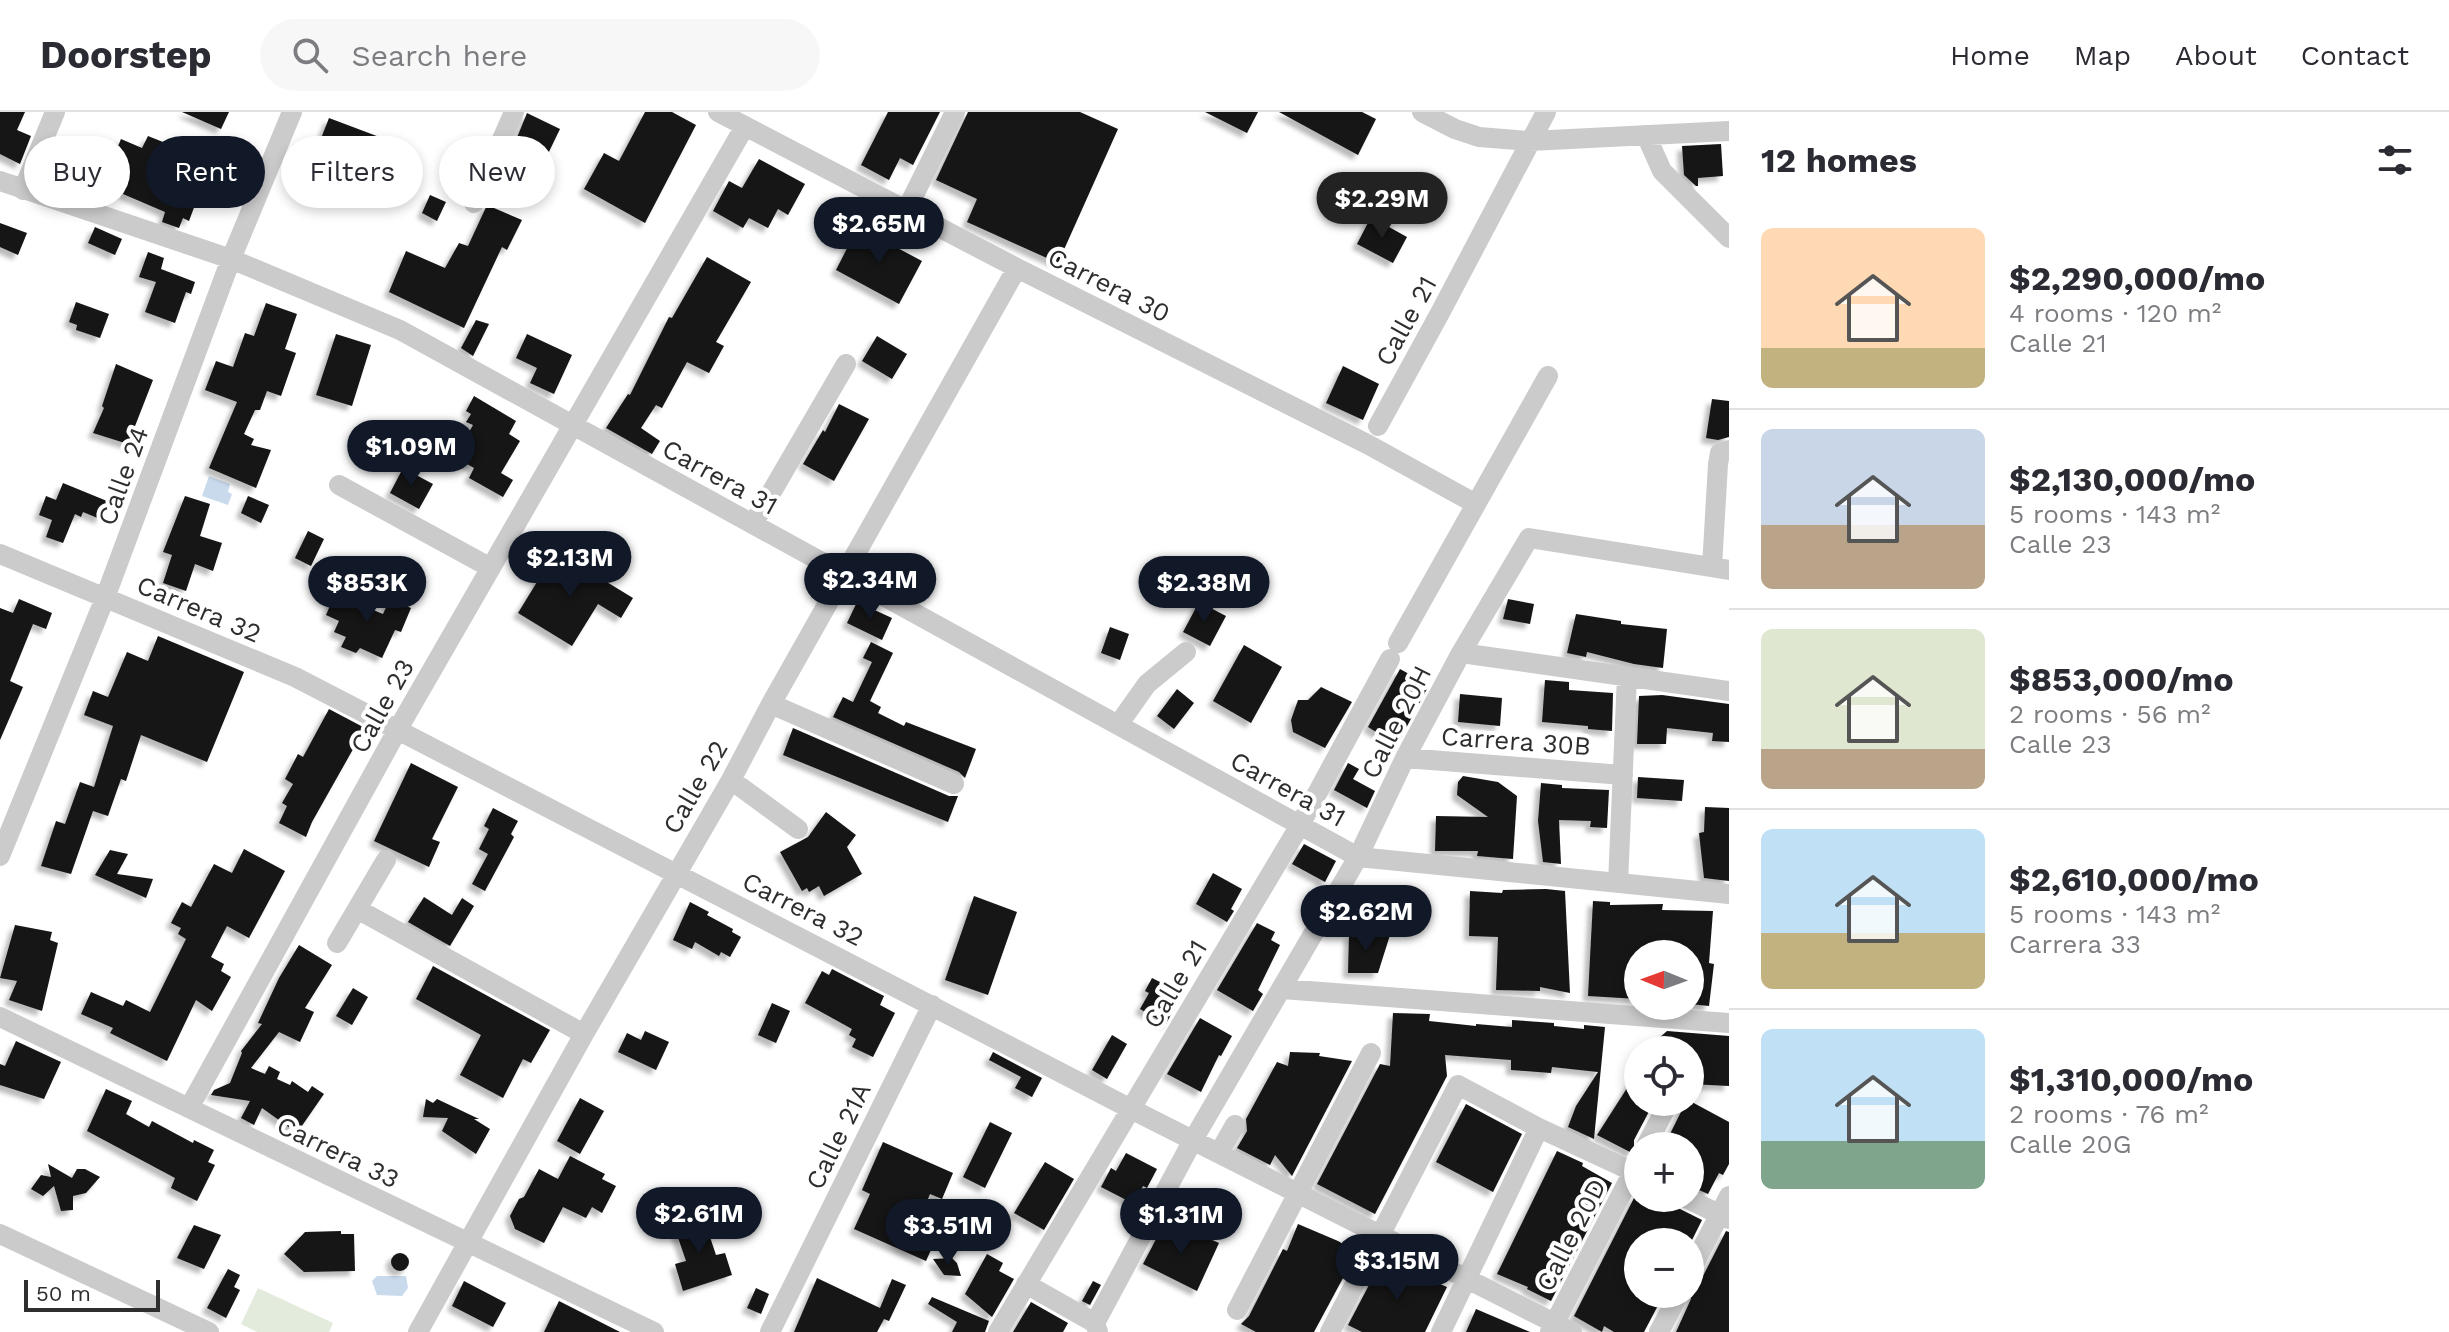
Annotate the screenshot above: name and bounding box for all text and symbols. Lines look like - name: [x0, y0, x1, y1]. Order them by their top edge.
- search box: [260, 19, 820, 91]
- text: Doorstep: [40, 33, 212, 77]
- icon: search: [288, 33, 332, 77]
- text: Search here: [352, 38, 527, 73]
- text: Home: [1950, 39, 2030, 72]
- text: Map: [2074, 39, 2131, 72]
- text: About: [2175, 39, 2257, 72]
- text: Contact: [2301, 39, 2409, 72]
- chip: Buy: [24, 136, 130, 208]
- chip: Rent: [146, 136, 265, 208]
- chip: Filters: [281, 136, 423, 208]
- chip: New: [439, 136, 555, 208]
- icon: filters: [2373, 138, 2417, 182]
- text: 12 homes: [1761, 140, 1917, 180]
- pin: $2.29M: [1317, 172, 1447, 240]
- text: $2.29M: [1335, 183, 1429, 213]
- pin: $2.65M: [814, 197, 944, 265]
- text: $2.65M: [832, 208, 926, 238]
- street label: Carrera 30: [1043, 241, 1175, 329]
- text: $2,290,000/mo: [2009, 258, 2265, 298]
- icon: home: [1825, 260, 1921, 356]
- street label: Calle 21: [1369, 271, 1443, 371]
- text: 4 rooms · 120 m²: [2009, 298, 2221, 328]
- text: Calle 21: [2009, 328, 2107, 358]
- pin: $1.09M: [346, 420, 476, 488]
- street label: Calle 24: [91, 423, 155, 529]
- text: $1.09M: [365, 431, 457, 461]
- street label: Carrera 31: [657, 433, 783, 521]
- text: $2,130,000/mo: [2009, 459, 2255, 499]
- icon: home: [1825, 461, 1921, 557]
- text: 5 rooms · 143 m²: [2009, 499, 2220, 529]
- text: Calle 23: [2009, 529, 2112, 559]
- pin: $2.13M: [505, 531, 635, 599]
- text: $2.13M: [526, 542, 614, 572]
- pin: $2.34M: [805, 553, 935, 621]
- pin: $853K: [311, 556, 423, 624]
- pin: $2.38M: [1139, 556, 1269, 624]
- text: $2.34M: [822, 564, 918, 594]
- text: $853K: [326, 567, 408, 597]
- text: $2.38M: [1156, 567, 1252, 597]
- street label: Carrera 32: [132, 569, 266, 649]
- street label: Calle 23: [344, 654, 420, 758]
- text: $853,000/mo: [2009, 659, 2234, 699]
- street label: Calle 20H: [1355, 661, 1437, 783]
- icon: home: [1825, 661, 1921, 757]
- text: 2 rooms · 56 m²: [2009, 699, 2211, 729]
- street label: Carrera 30B: [1440, 721, 1592, 761]
- text: Calle 23: [2009, 729, 2112, 759]
- street label: Calle 22: [656, 735, 734, 839]
- street label: Carrera 31: [1225, 745, 1351, 833]
- text: $2,610,000/mo: [2009, 859, 2259, 899]
- icon: home: [1825, 861, 1921, 957]
- street label: Carrera 32: [737, 866, 869, 952]
- pin: $2.62M: [1301, 885, 1431, 953]
- text: $2.62M: [1319, 896, 1413, 926]
- text: 5 rooms · 143 m²: [2009, 899, 2220, 929]
- text: Carrera 33: [2009, 929, 2141, 959]
- street label: Calle 21: [1137, 934, 1213, 1034]
- north arrow: [1624, 940, 1704, 1020]
- map controls: [1624, 940, 1704, 1308]
- button: locate: [1624, 1036, 1704, 1116]
- text: $1,310,000/mo: [2009, 1059, 2253, 1099]
- icon: home: [1825, 1061, 1921, 1157]
- street label: Calle 21A: [799, 1078, 877, 1194]
- text: 2 rooms · 76 m²: [2009, 1099, 2208, 1129]
- street label: Carrera 33: [272, 1110, 404, 1194]
- text: Calle 20G: [2009, 1129, 2132, 1159]
- button: +: [1624, 1132, 1704, 1212]
- street label: Calle 20D: [1530, 1174, 1612, 1296]
- pin: $2.61M: [634, 1187, 764, 1255]
- pin: $1.31M: [1116, 1188, 1246, 1256]
- text: $2.61M: [654, 1198, 744, 1228]
- pin: $3.51M: [883, 1199, 1013, 1267]
- text: $1.31M: [1138, 1199, 1224, 1229]
- text: $3.51M: [903, 1210, 993, 1240]
- button: −: [1624, 1228, 1704, 1308]
- pin: $3.15M: [1332, 1234, 1462, 1302]
- text: $3.15M: [1353, 1245, 1441, 1275]
- scale bar: [24, 1276, 160, 1312]
- text: 50 m: [36, 1281, 91, 1306]

